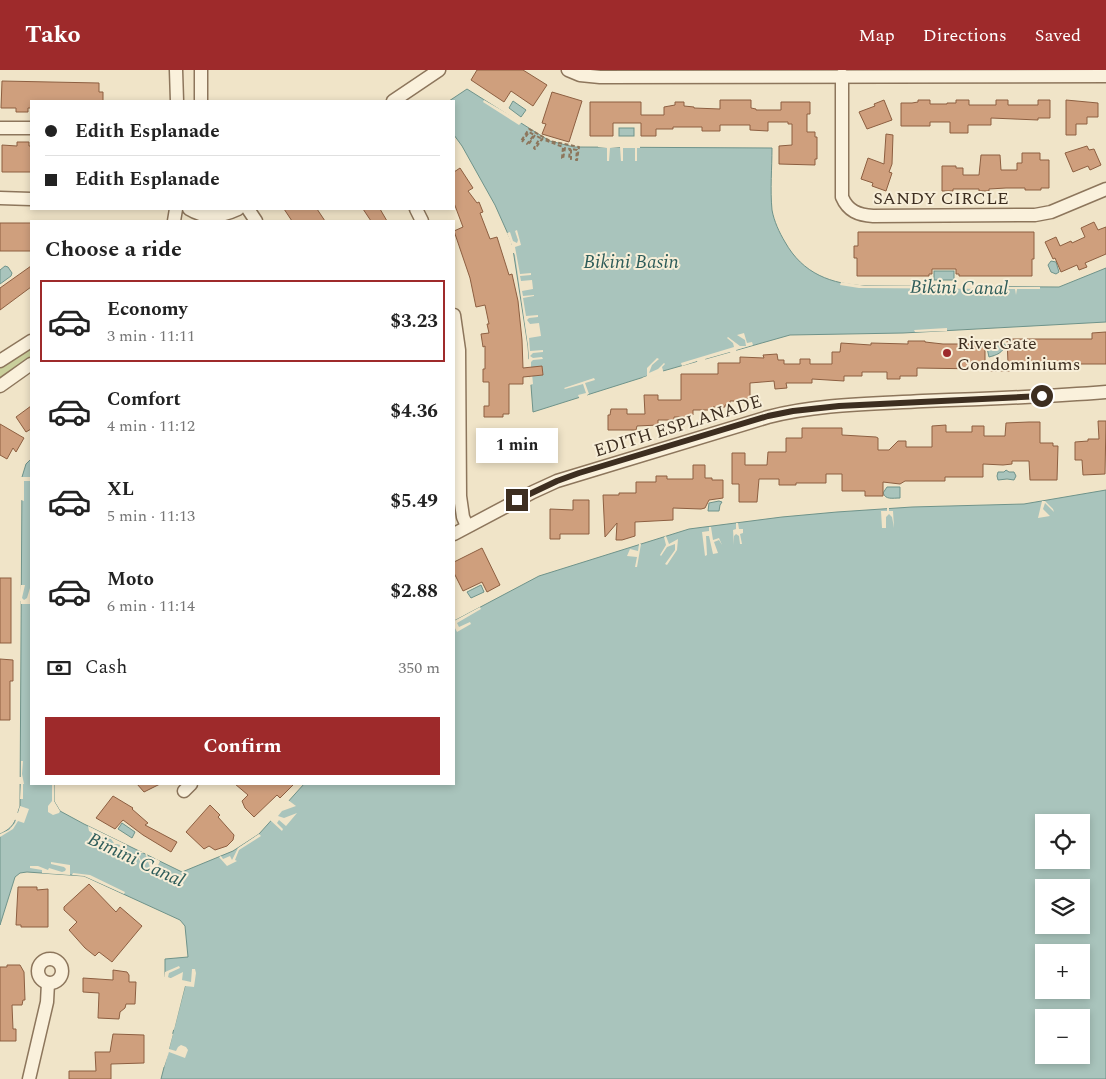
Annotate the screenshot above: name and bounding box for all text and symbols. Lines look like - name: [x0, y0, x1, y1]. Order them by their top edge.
- text: Tako: [25, 17, 81, 53]
- text: Map: [859, 22, 895, 49]
- text: Directions: [923, 22, 1007, 49]
- text: Saved: [1035, 22, 1081, 49]
- text: Edith Esplanade: [75, 117, 220, 146]
- text: Edith Esplanade: [75, 165, 220, 194]
- street label: SANDY CIRCLE: [873, 185, 1009, 212]
- text: Choose a ride: [45, 233, 182, 266]
- water label: Bikini Basin: [583, 248, 679, 277]
- water label: Bikini Canal: [909, 273, 1009, 303]
- text: Economy: [107, 295, 188, 324]
- icon: car: [47, 299, 92, 344]
- text: $3.23: [390, 307, 438, 336]
- text: 3 min · 11:11: [107, 324, 195, 348]
- place label: RiverGate Condominiums: [957, 330, 1080, 378]
- marker: RiverGate Condominiums: [941, 347, 953, 359]
- text: Comfort: [107, 385, 181, 414]
- route start: [1031, 385, 1053, 407]
- street label: EDITH ESPLANADE: [591, 388, 765, 464]
- icon: car: [47, 389, 92, 434]
- text: $4.36: [390, 397, 438, 426]
- text: 4 min · 11:12: [107, 414, 195, 438]
- callout: 1 min: [476, 428, 558, 462]
- text: 1 min: [496, 433, 538, 457]
- text: XL: [107, 475, 134, 504]
- icon: car: [47, 479, 92, 524]
- text: $5.49: [390, 487, 438, 516]
- route end: [506, 489, 528, 511]
- text: 5 min · 11:13: [107, 504, 195, 528]
- text: Moto: [107, 565, 154, 594]
- icon: car: [47, 569, 92, 614]
- text: $2.88: [390, 577, 438, 606]
- text: 6 min · 11:14: [107, 594, 195, 618]
- text: Cash: [85, 653, 127, 682]
- icon: cash: [45, 654, 73, 682]
- text: 350 m: [398, 656, 440, 680]
- button: Confirm: [45, 717, 440, 775]
- map controls: [1035, 814, 1090, 1064]
- button: locate: [1035, 814, 1090, 869]
- water label: Bimini Canal: [83, 825, 189, 895]
- button: layers: [1035, 879, 1090, 934]
- button: +: [1035, 944, 1090, 999]
- button: −: [1035, 1009, 1090, 1064]

